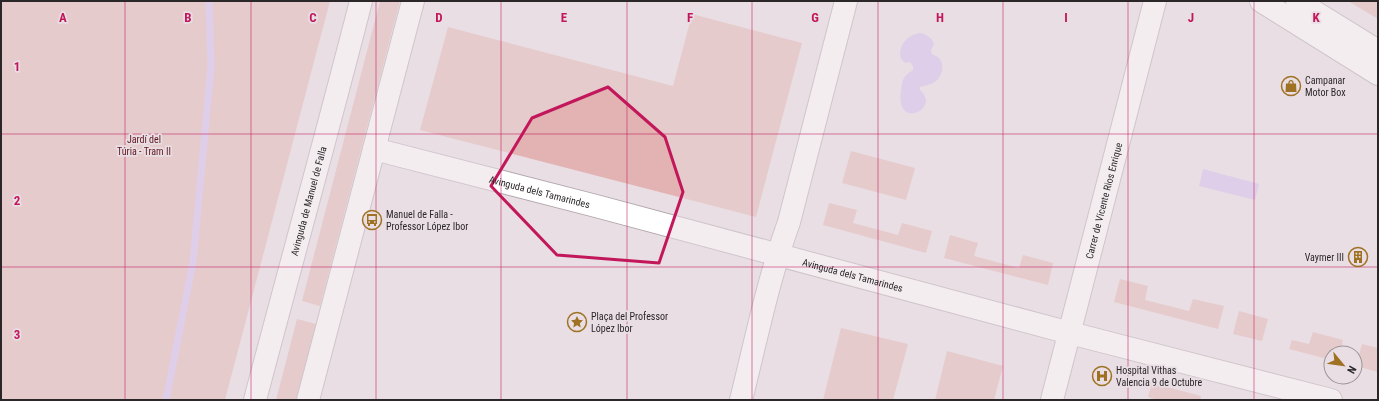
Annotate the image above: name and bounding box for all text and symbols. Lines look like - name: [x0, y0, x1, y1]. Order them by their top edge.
- text: A: [59, 10, 67, 25]
- text: B: [184, 10, 192, 25]
- text: C: [309, 10, 317, 25]
- text: D: [435, 10, 443, 25]
- text: E: [561, 10, 568, 25]
- text: F: [687, 10, 693, 25]
- text: G: [811, 10, 819, 25]
- text: H: [936, 10, 944, 25]
- text: I: [1064, 10, 1068, 25]
- text: J: [1188, 10, 1194, 25]
- text: K: [1312, 10, 1320, 25]
- text: 1: [14, 59, 20, 74]
- shop icon: Campanar Motor Box: [1280, 75, 1302, 97]
- place label: Campanar Motor Box: [1305, 75, 1346, 98]
- park label: Jardí del Túria - Tram II: [117, 134, 171, 157]
- street label: Carrer de Vicente Rios Enrique: [1083, 141, 1124, 260]
- street label: Avinguda de Manuel de Falla: [288, 145, 328, 257]
- street label: Avinguda dels Tamarindes: [488, 173, 592, 210]
- text: 2: [14, 193, 21, 208]
- bus stop icon: Manuel de Falla - Professor López Ibor: [361, 209, 383, 231]
- place label: Manuel de Falla - Professor López Ibor: [386, 209, 468, 232]
- building icon: Vaymer III: [1347, 246, 1369, 268]
- place label: Vaymer III: [1305, 252, 1344, 263]
- street label: Avinguda dels Tamarindes: [801, 256, 905, 294]
- place icon: Plaça del Professor López Ibor: [566, 311, 588, 333]
- place label: Plaça del Professor López Ibor: [591, 311, 668, 334]
- text: 3: [14, 327, 20, 342]
- north arrow: [1323, 345, 1363, 385]
- text: N: [1344, 364, 1359, 376]
- hospital icon: Hospital Vithas Valencia 9 de Octubre: [1091, 365, 1113, 387]
- place label: Hospital Vithas Valencia 9 de Octubre: [1116, 365, 1202, 388]

